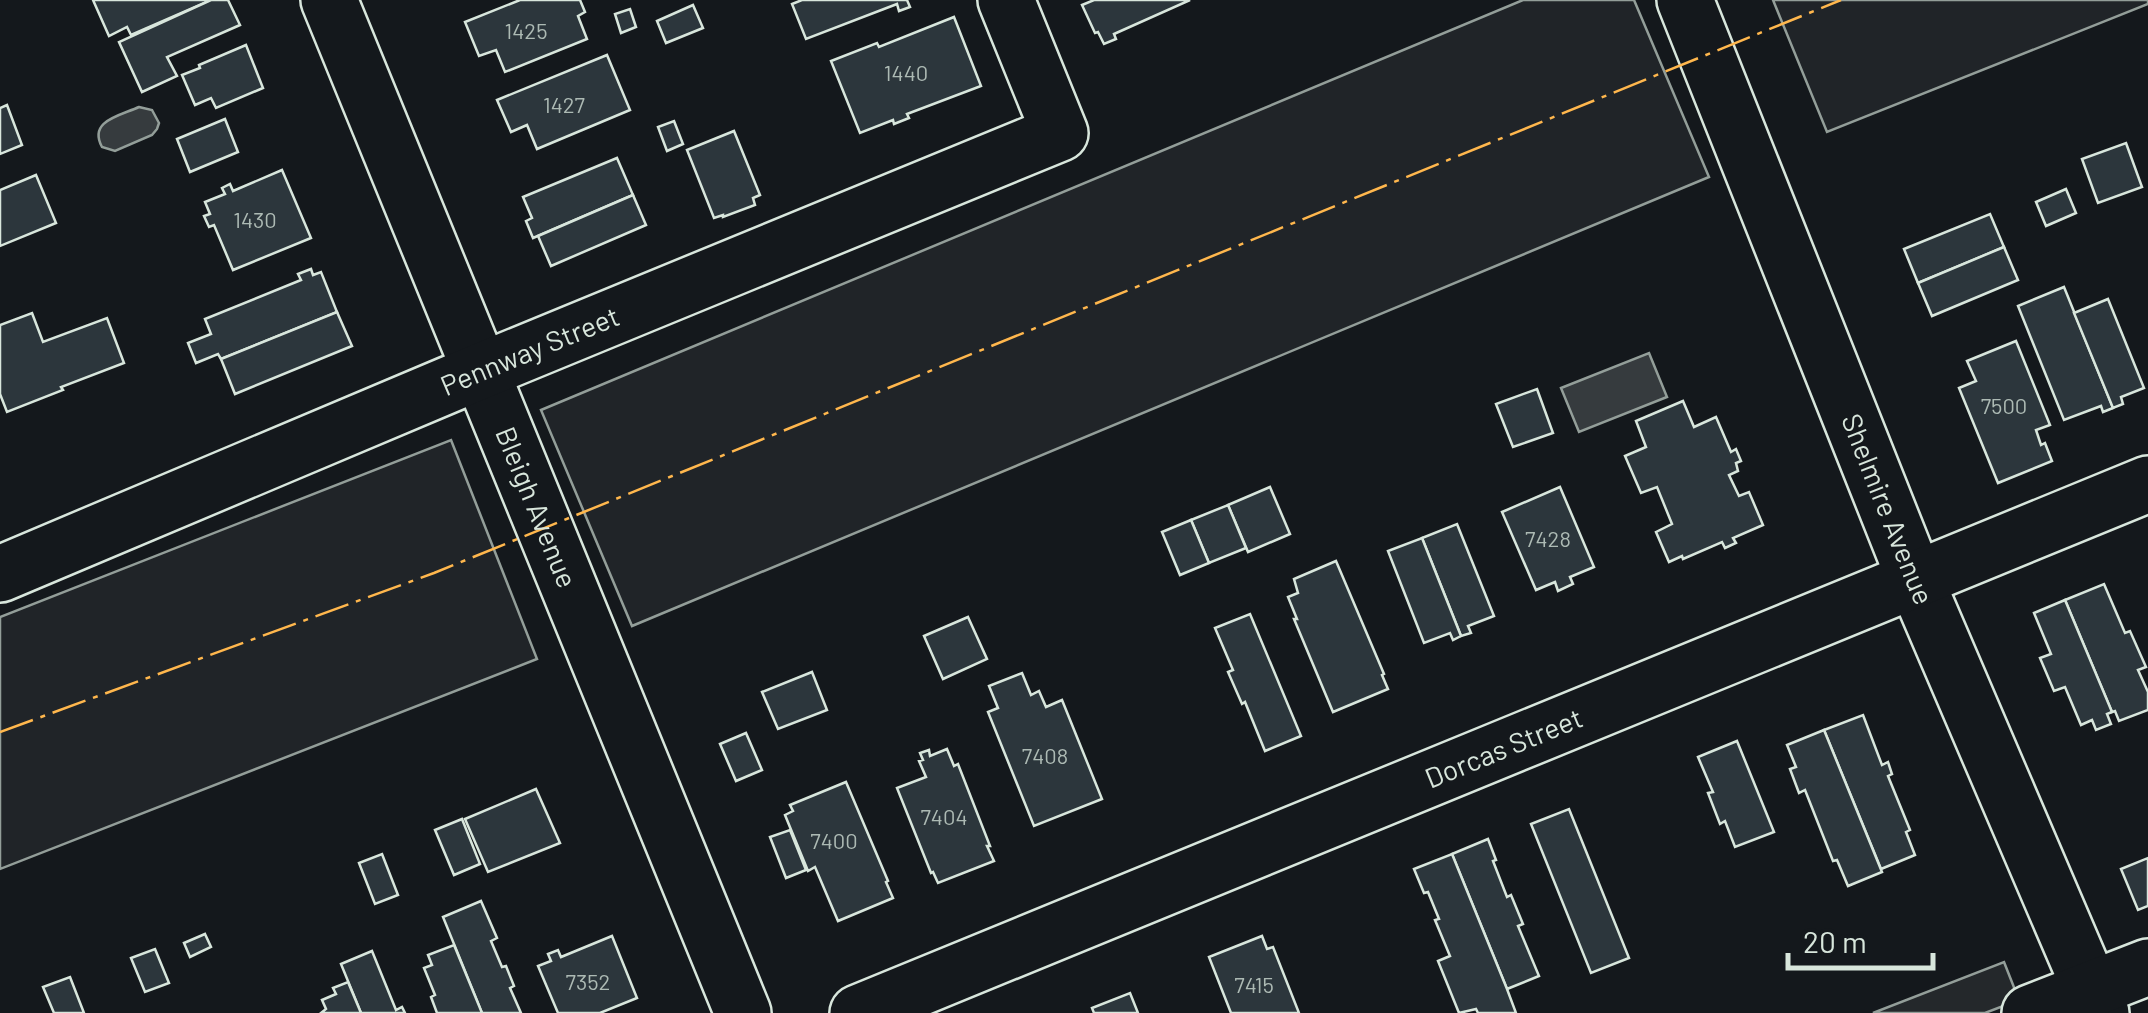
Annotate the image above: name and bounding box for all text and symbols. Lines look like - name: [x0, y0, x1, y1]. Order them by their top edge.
- house number: 1425: [505, 17, 547, 43]
- house number: 1440: [884, 59, 928, 85]
- house number: 1427: [543, 91, 585, 117]
- house number: 1430: [233, 206, 277, 232]
- street label: Pennway Street: [435, 298, 624, 402]
- house number: 7500: [1981, 392, 2027, 418]
- street label: Shelmire Avenue: [1835, 409, 1942, 609]
- street label: Bleigh Avenue: [489, 421, 585, 592]
- house number: 7428: [1525, 525, 1571, 551]
- street label: Dorcas Street: [1420, 700, 1587, 795]
- house number: 7408: [1022, 742, 1068, 768]
- house number: 7404: [920, 803, 968, 829]
- house number: 7400: [810, 827, 858, 853]
- scale bar: [1788, 908, 1933, 970]
- text: 20 m: [1803, 923, 1867, 959]
- house number: 7352: [566, 968, 610, 994]
- house number: 7415: [1234, 971, 1274, 997]

